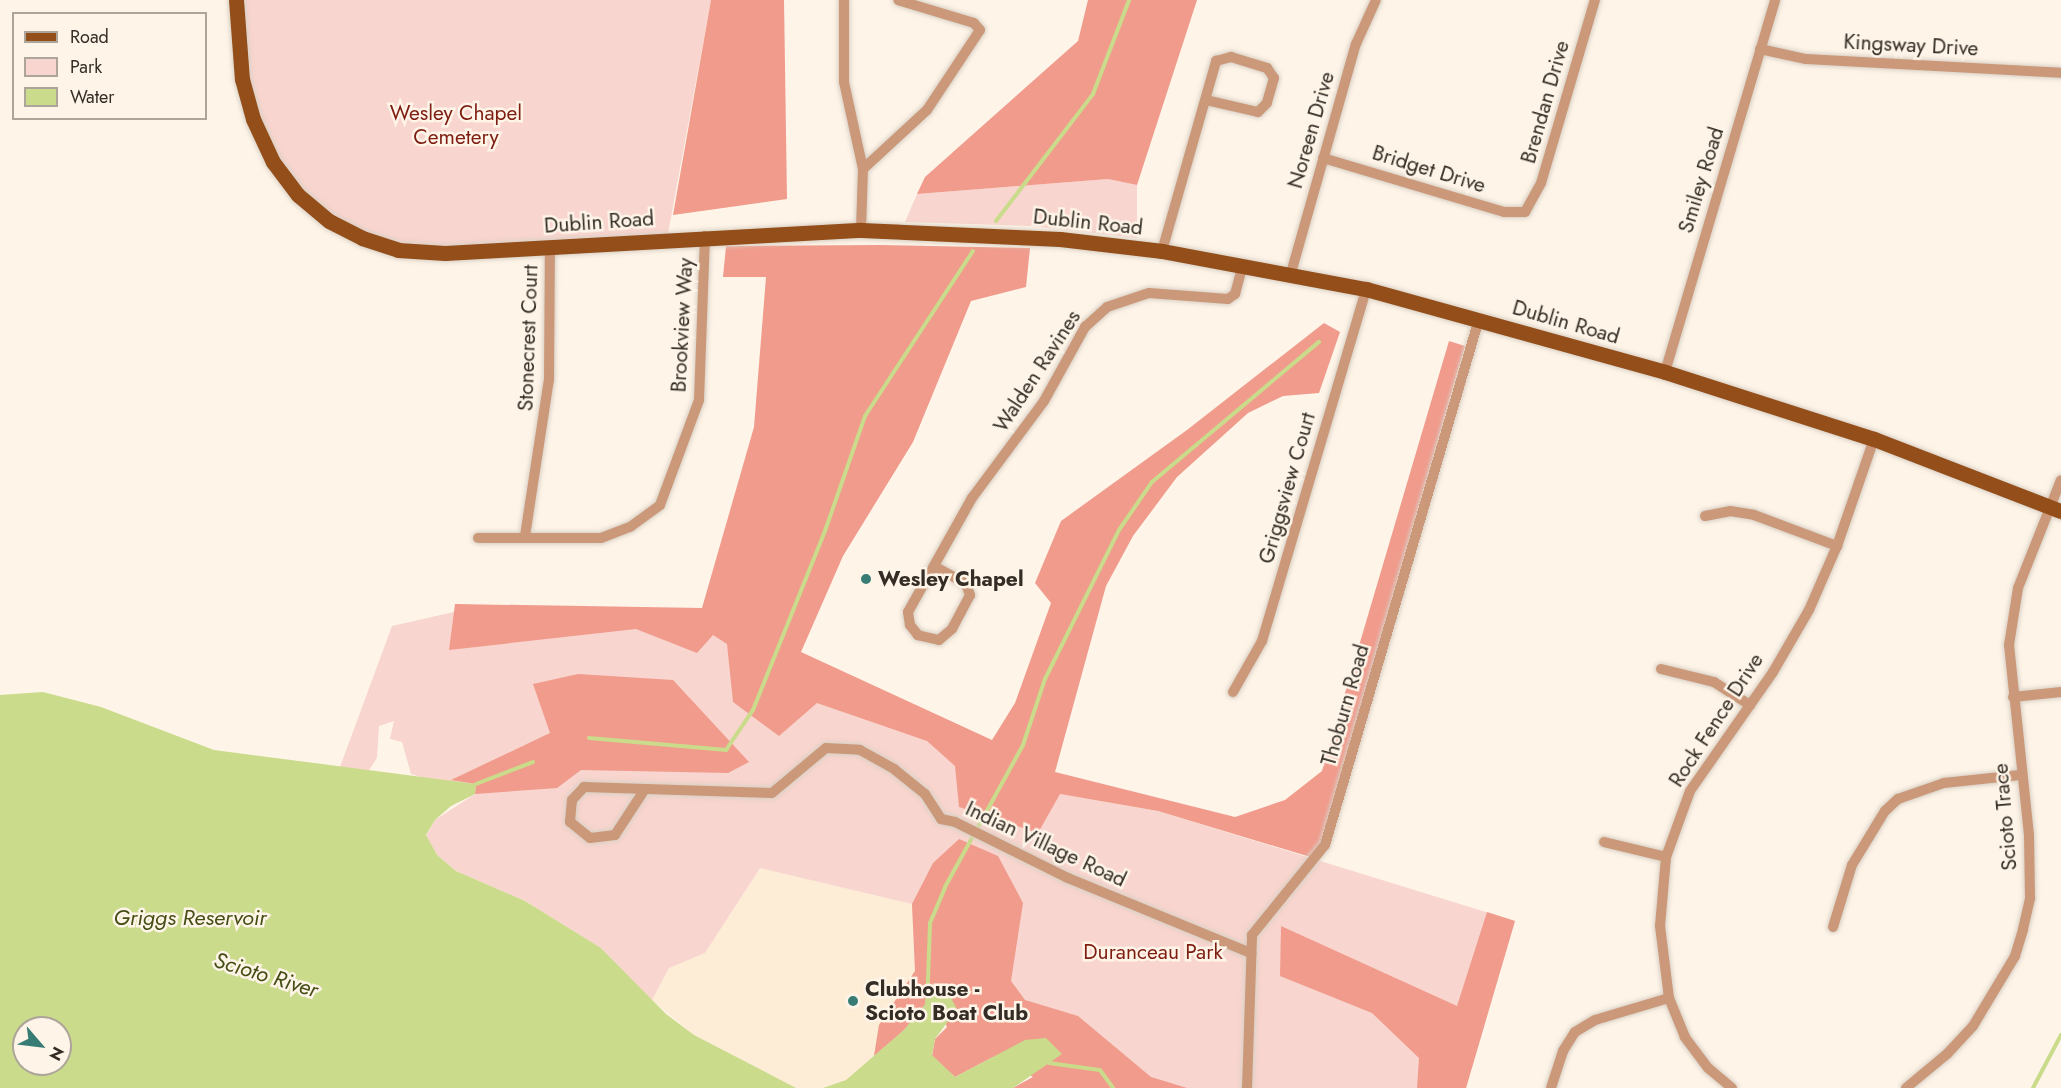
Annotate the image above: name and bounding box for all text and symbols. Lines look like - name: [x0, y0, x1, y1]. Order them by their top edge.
- legend: [12, 12, 207, 120]
- text: Road: [70, 24, 109, 50]
- street label: Kingsway Drive: [1843, 29, 1979, 61]
- street label: Brendan Drive: [1515, 38, 1575, 166]
- text: Park: [70, 54, 102, 80]
- street label: Noreen Drive: [1282, 69, 1340, 191]
- text: Water: [70, 84, 114, 110]
- park label: Wesley Chapel Cemetery: [390, 100, 522, 150]
- street label: Smiley Road: [1673, 124, 1729, 236]
- street label: Bridget Drive: [1369, 140, 1489, 198]
- street label: Dublin Road: [1032, 204, 1144, 240]
- street label: Dublin Road: [543, 206, 655, 238]
- street label: Brookview Way: [666, 257, 698, 393]
- street label: Stonecrest Court: [513, 264, 543, 412]
- street label: Dublin Road: [1510, 295, 1622, 349]
- street label: Walden Ravines: [988, 305, 1086, 437]
- street label: Griggsview Court: [1253, 409, 1321, 567]
- place label: Wesley Chapel: [878, 566, 1024, 592]
- marker: Wesley Chapel: [859, 572, 873, 586]
- street label: Thoburn Road: [1316, 641, 1374, 769]
- street label: Rock Fence Drive: [1663, 648, 1769, 792]
- street label: Scioto Trace: [1988, 762, 2022, 872]
- street label: Indian Village Road: [962, 796, 1130, 892]
- water label: Griggs Reservoir: [113, 905, 267, 931]
- park label: Duranceau Park: [1083, 939, 1223, 965]
- water label: Scioto River: [211, 947, 321, 1003]
- place label: Clubhouse - Scioto Boat Club: [865, 976, 1028, 1026]
- marker: Clubhouse - Scioto Boat Club: [846, 994, 860, 1008]
- north arrow: [12, 1016, 72, 1076]
- text: N: [43, 1043, 70, 1065]

